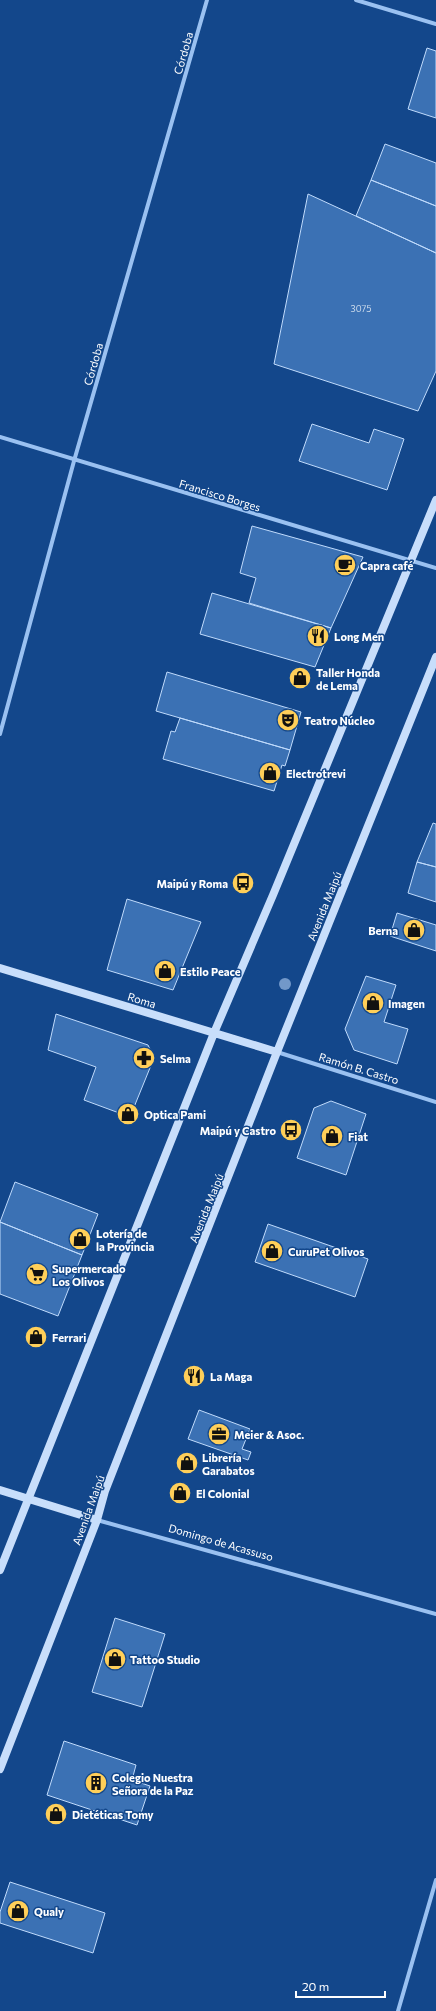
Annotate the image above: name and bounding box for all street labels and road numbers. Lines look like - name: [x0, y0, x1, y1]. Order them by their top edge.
- street label: Córdoba: [171, 30, 195, 76]
- street label: Córdoba: [81, 341, 105, 387]
- street label: Francisco Borges: [178, 476, 262, 514]
- street label: Avenida Maipú: [304, 870, 344, 942]
- street label: Roma: [126, 990, 158, 1010]
- street label: Ramón B. Castro: [317, 1050, 401, 1086]
- street label: Avenida Maipú: [186, 1172, 226, 1244]
- street label: Avenida Maipú: [69, 1473, 107, 1547]
- street label: Domingo de Acassuso: [167, 1521, 275, 1563]

